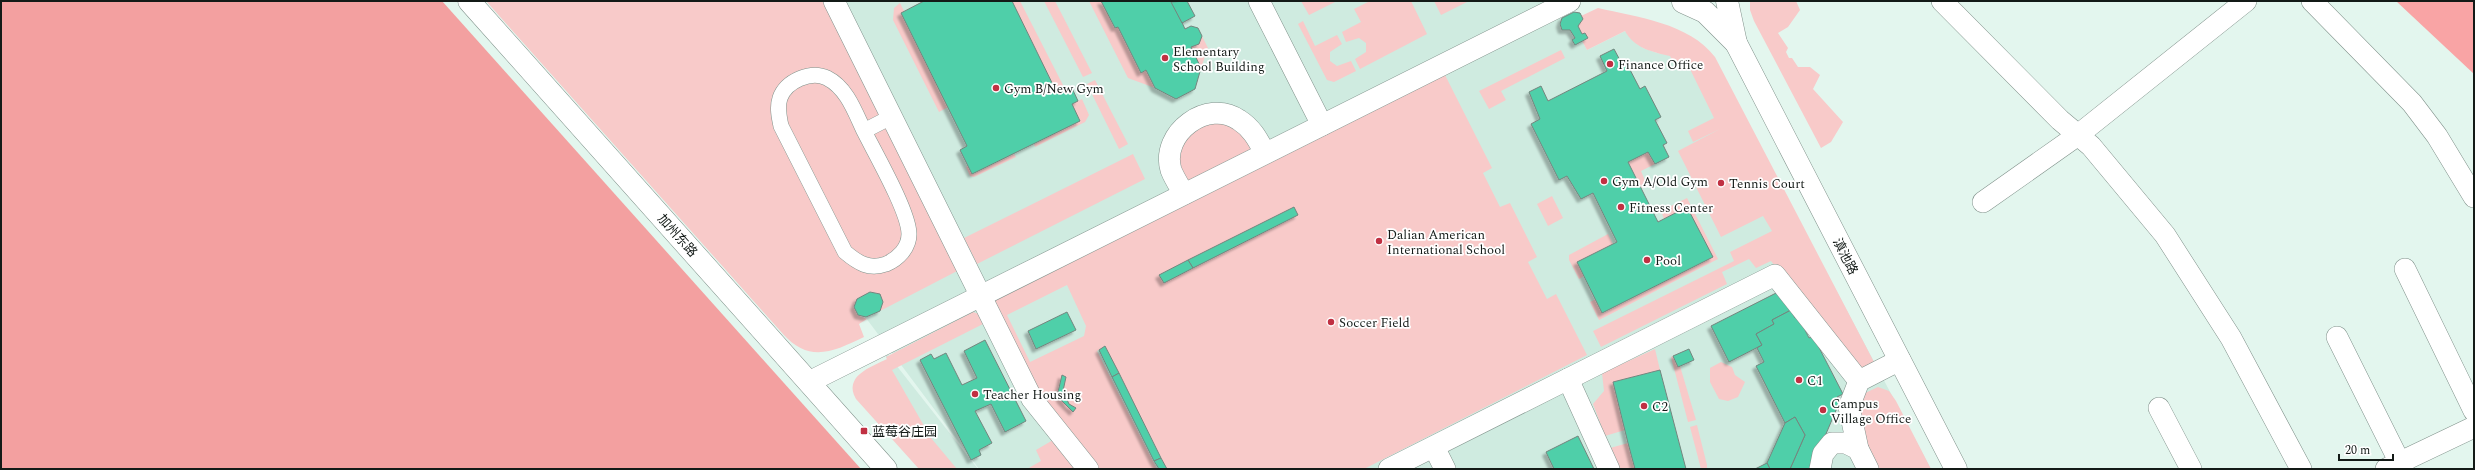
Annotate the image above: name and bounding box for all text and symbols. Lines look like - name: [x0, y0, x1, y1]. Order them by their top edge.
- place label: Elementary School Building: [1173, 42, 1265, 77]
- marker: Elementary School Building: [1160, 53, 1170, 63]
- place label: Finance Office: [1618, 55, 1703, 75]
- marker: Finance Office: [1605, 59, 1615, 69]
- place label: Gym B/New Gym: [1004, 79, 1104, 99]
- marker: Gym B/New Gym: [991, 83, 1001, 93]
- place label: Gym A/Old Gym: [1612, 172, 1708, 192]
- place label: Tennis Court: [1729, 174, 1805, 194]
- marker: Gym A/Old Gym: [1599, 176, 1609, 186]
- marker: Tennis Court: [1716, 178, 1726, 188]
- place label: Fitness Center: [1629, 198, 1713, 218]
- marker: Fitness Center: [1616, 202, 1626, 212]
- street label: 加州东路: [652, 210, 702, 262]
- place label: Dalian American International School: [1387, 225, 1505, 260]
- street label: 滇池路: [1827, 235, 1863, 278]
- marker: Dalian American International School: [1374, 236, 1384, 246]
- place label: Pool: [1655, 251, 1681, 271]
- marker: Pool: [1642, 255, 1652, 265]
- place label: Soccer Field: [1339, 313, 1410, 333]
- marker: Soccer Field: [1326, 317, 1336, 327]
- place label: C1: [1807, 371, 1823, 391]
- marker: C1: [1794, 375, 1804, 385]
- place label: Teacher Housing: [983, 385, 1081, 405]
- marker: Teacher Housing: [970, 389, 980, 399]
- place label: Campus Village Office: [1831, 394, 1911, 429]
- place label: C2: [1652, 397, 1668, 417]
- marker: C2: [1639, 401, 1649, 411]
- marker: Campus Village Office: [1818, 405, 1828, 415]
- place label: 蓝莓谷庄园: [872, 422, 937, 442]
- marker: 蓝莓谷庄园: [859, 426, 869, 436]
- scale bar: [2339, 436, 2393, 462]
- text: 20 m: [2345, 441, 2370, 460]

